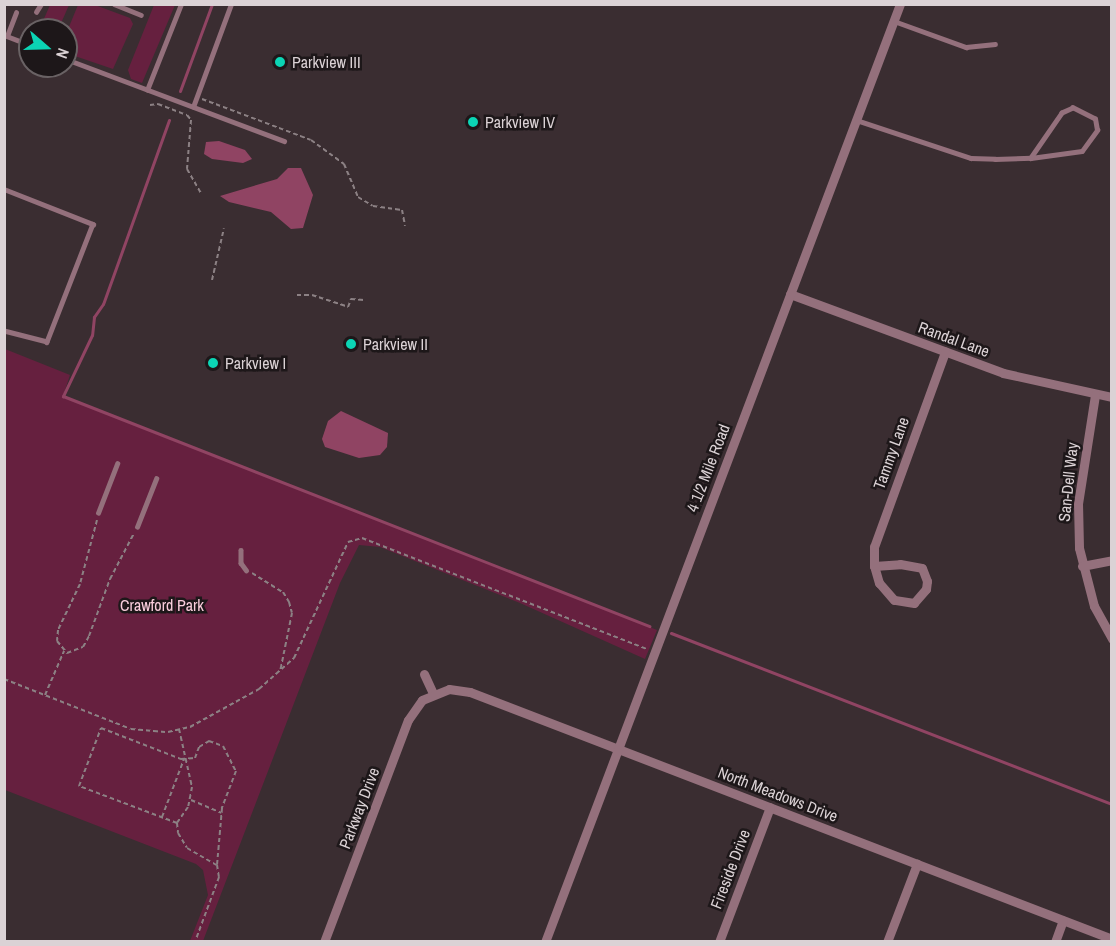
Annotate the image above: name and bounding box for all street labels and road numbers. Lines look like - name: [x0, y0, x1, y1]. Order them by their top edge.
- street label: Randal Lane: [916, 317, 992, 361]
- street label: Tammy Lane: [869, 414, 913, 492]
- street label: 4 1/2 Mile Road: [682, 421, 734, 515]
- street label: San-Dell Way: [1054, 441, 1082, 523]
- street label: North Meadows Drive: [715, 762, 841, 826]
- street label: Parkway Drive: [335, 765, 383, 851]
- street label: Fireside Drive: [706, 827, 754, 911]

